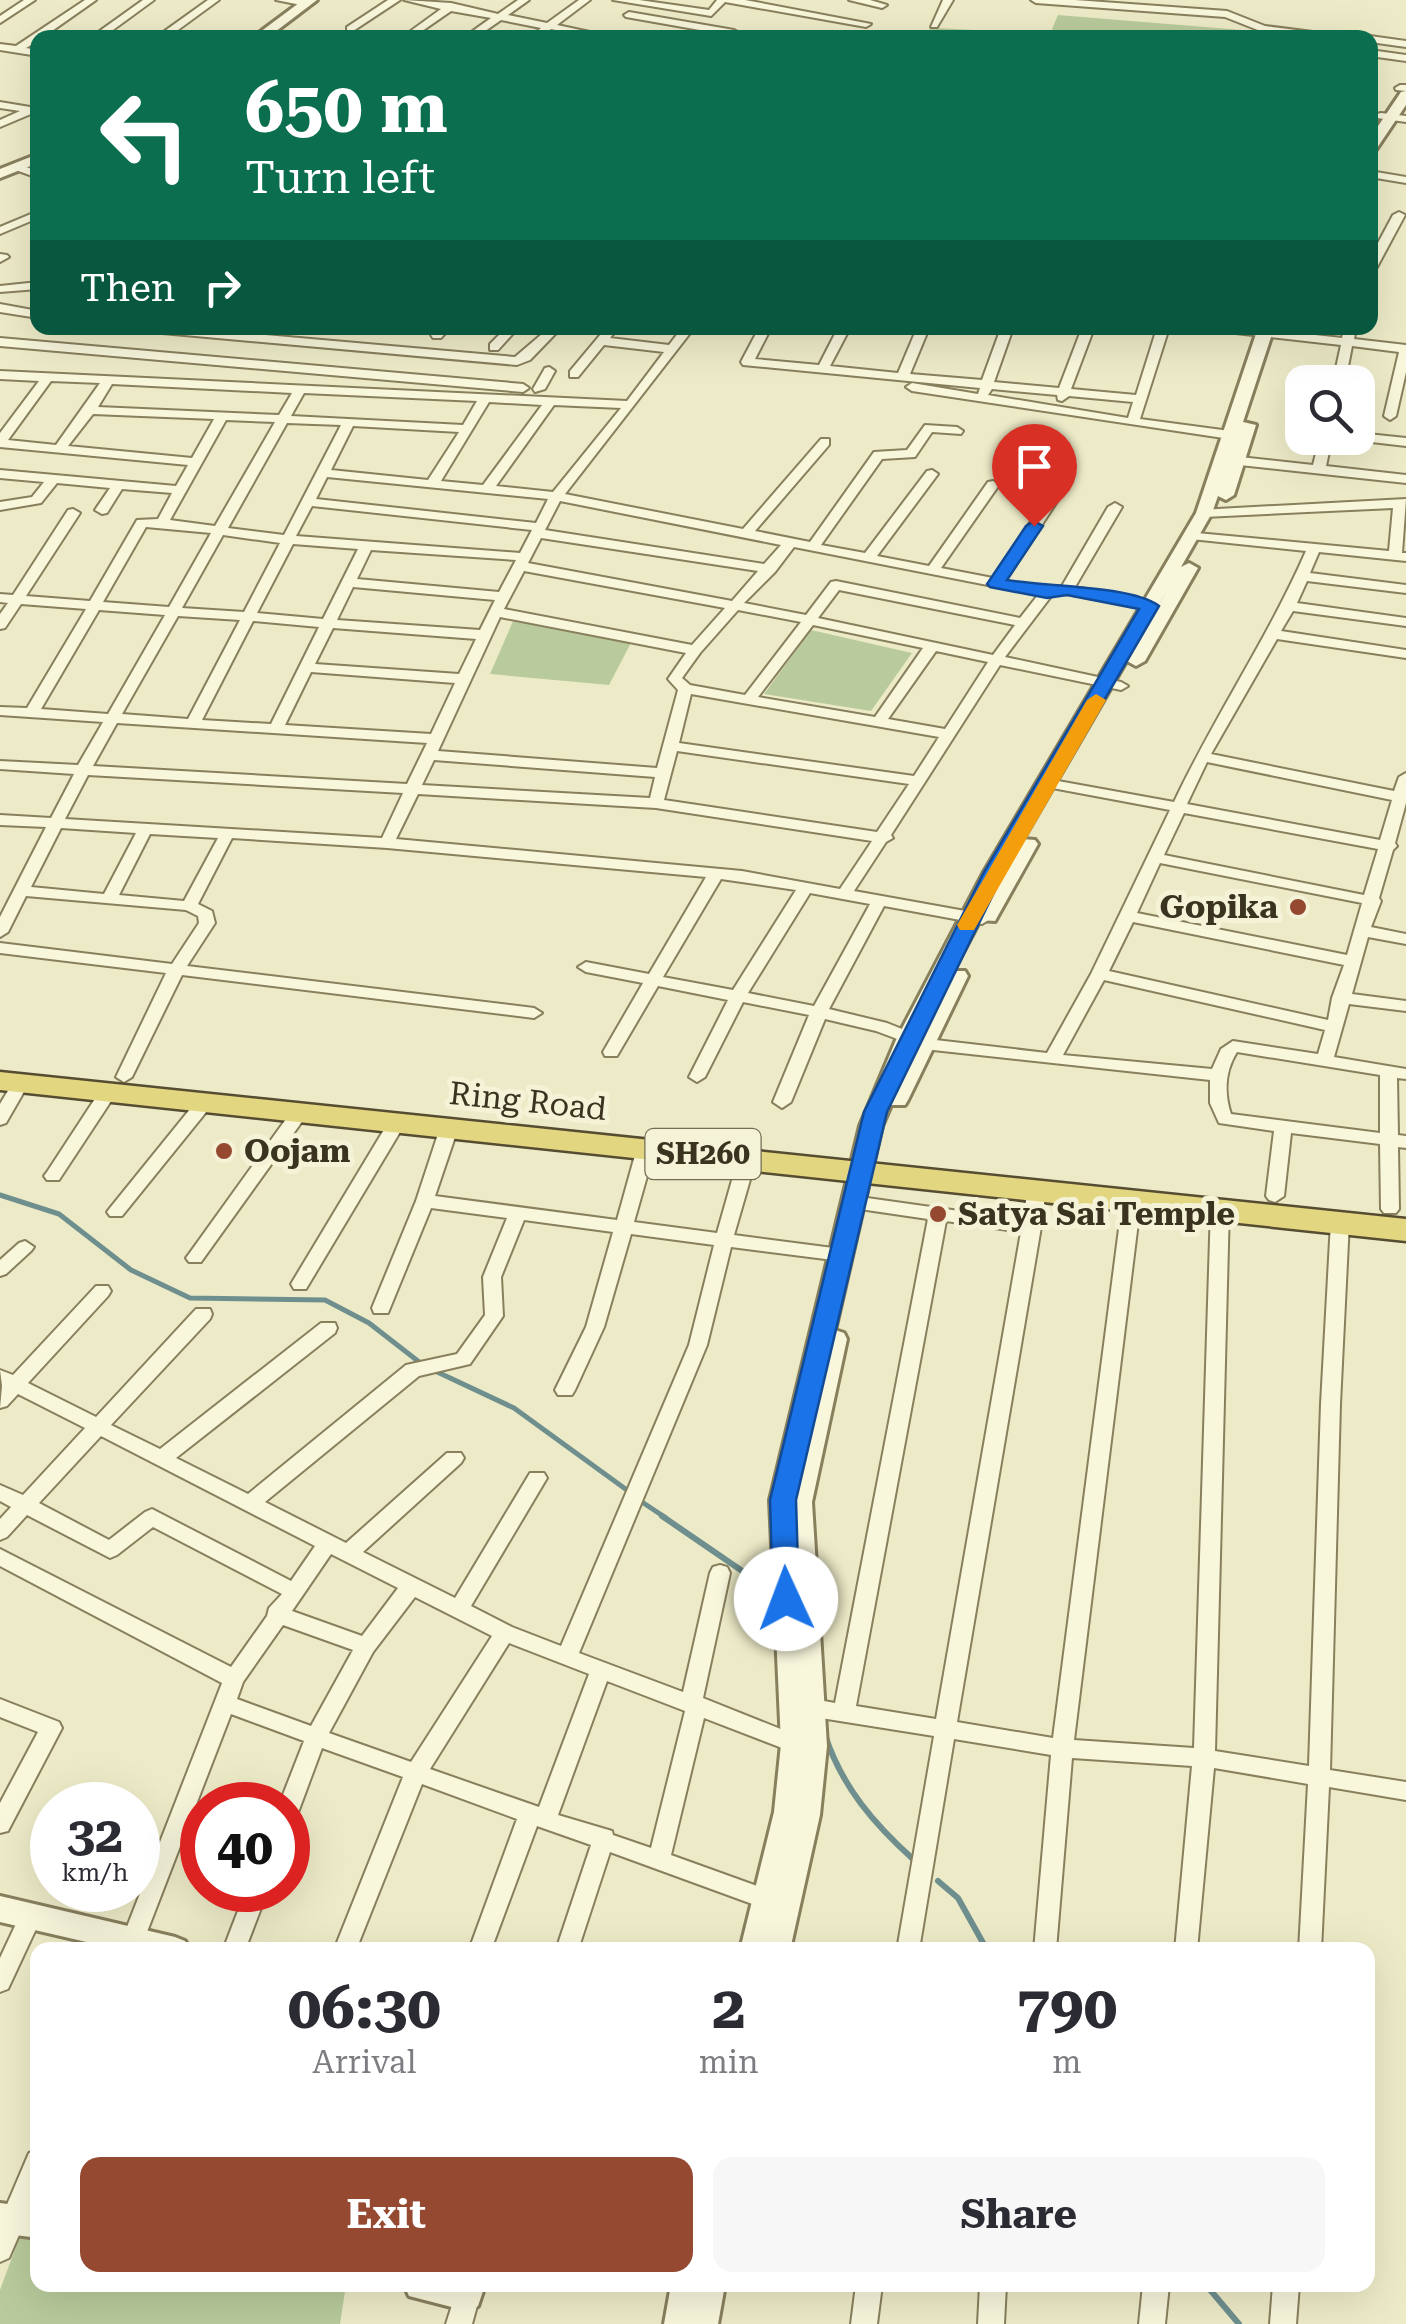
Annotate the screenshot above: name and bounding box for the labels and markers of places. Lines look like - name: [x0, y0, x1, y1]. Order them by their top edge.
- pin: [992, 424, 1077, 527]
- place label: Gopika: [1160, 888, 1278, 926]
- marker: Gopika: [1287, 896, 1309, 918]
- place label: Oojam: [244, 1132, 350, 1170]
- marker: Oojam: [213, 1140, 235, 1162]
- place label: Satya Sai Temple: [958, 1195, 1235, 1233]
- marker: Satya Sai Temple: [927, 1203, 949, 1225]

